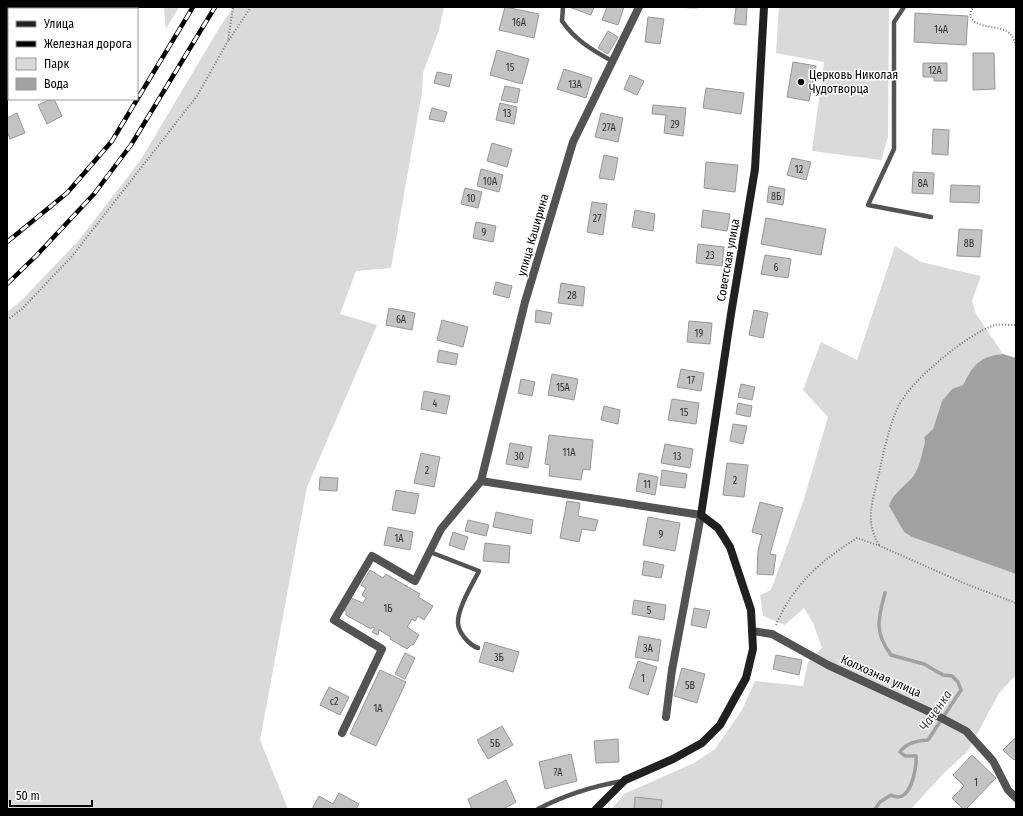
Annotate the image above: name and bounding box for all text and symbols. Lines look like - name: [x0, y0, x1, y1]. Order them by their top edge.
- legend: [8, 8, 138, 100]
- text: Улица: [43, 17, 74, 31]
- house number: 16А: [512, 17, 527, 29]
- house number: 14А: [934, 24, 949, 36]
- text: Железная дорога: [44, 37, 132, 51]
- text: Парк: [44, 57, 70, 71]
- house number: 15: [506, 62, 515, 74]
- house number: 12А: [928, 65, 943, 77]
- place label: Церковь Николая Чудотворца: [809, 68, 898, 96]
- text: Вода: [44, 77, 69, 91]
- marker: Церковь Николая Чудотворца: [796, 77, 806, 87]
- house number: 13А: [568, 79, 583, 91]
- house number: 13: [503, 108, 512, 120]
- house number: 29: [670, 119, 680, 131]
- house number: 27А: [602, 122, 616, 134]
- house number: 12: [795, 164, 804, 176]
- house number: 10А: [483, 176, 498, 188]
- house number: 8А: [918, 178, 929, 190]
- house number: 8Б: [771, 191, 781, 203]
- street label: улица Каширина: [515, 192, 552, 278]
- house number: 10: [466, 193, 476, 205]
- house number: 27: [593, 213, 601, 225]
- street label: Советская улица: [714, 217, 742, 302]
- house number: 9: [482, 227, 487, 239]
- house number: 8В: [964, 238, 975, 250]
- house number: 23: [706, 250, 715, 262]
- house number: 6: [774, 262, 779, 274]
- house number: 28: [567, 290, 577, 302]
- house number: 6А: [396, 314, 407, 326]
- house number: 19: [695, 328, 704, 340]
- house number: 17: [687, 375, 695, 387]
- house number: 15А: [556, 382, 571, 394]
- house number: 4: [433, 398, 438, 410]
- house number: 15: [680, 407, 689, 419]
- house number: 11А: [563, 447, 576, 459]
- house number: 30: [514, 451, 524, 463]
- house number: 13: [673, 451, 682, 463]
- house number: 2: [425, 465, 430, 477]
- house number: 2: [733, 475, 738, 487]
- house number: 11: [643, 479, 651, 491]
- house number: 9: [659, 529, 664, 541]
- house number: 1А: [394, 533, 404, 545]
- house number: 1Б: [383, 603, 393, 615]
- house number: 5: [647, 605, 652, 617]
- house number: 3А: [643, 643, 654, 655]
- house number: 3Б: [494, 652, 504, 664]
- street label: Колхозная улица: [839, 652, 923, 700]
- house number: 1: [641, 673, 645, 685]
- house number: 5В: [685, 680, 696, 692]
- water label: Чаченка: [916, 687, 955, 734]
- house number: с2: [330, 696, 339, 708]
- house number: 1А: [373, 703, 383, 715]
- house number: 5Б: [490, 738, 500, 750]
- house number: 7А: [553, 767, 563, 779]
- house number: 1: [974, 777, 978, 789]
- scale bar: [10, 782, 92, 808]
- text: 50 m: [16, 789, 40, 803]

